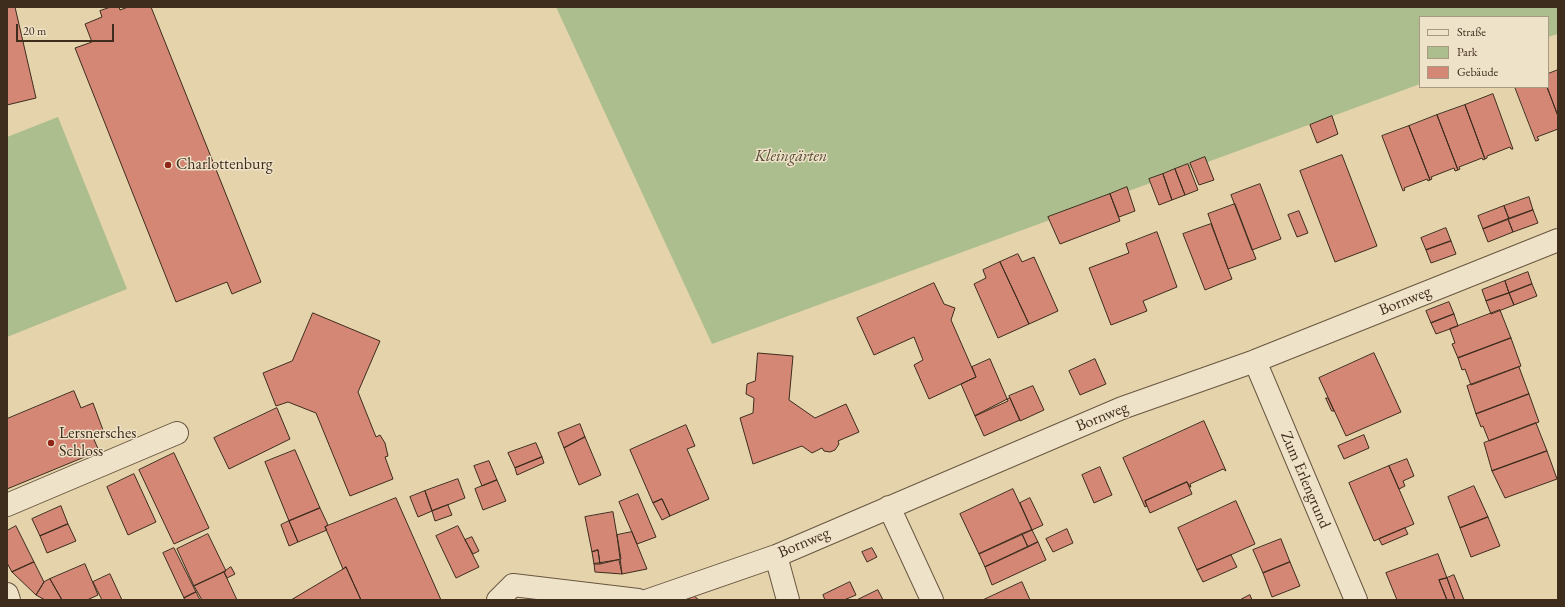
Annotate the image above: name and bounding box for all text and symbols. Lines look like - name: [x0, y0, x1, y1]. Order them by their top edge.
- scale bar: [18, 16, 116, 42]
- legend: [1419, 16, 1549, 88]
- text: 20 m: [23, 23, 46, 39]
- text: Straße: [1457, 24, 1486, 40]
- text: Park: [1457, 44, 1477, 60]
- text: Gebäude: [1457, 64, 1498, 80]
- park label: Kleingärten: [755, 147, 827, 167]
- place label: Charlottenburg: [176, 155, 273, 175]
- marker: Charlottenburg: [163, 160, 173, 170]
- street label: Bornweg: [1376, 282, 1434, 320]
- street label: Bornweg: [1073, 398, 1131, 436]
- place label: Lersnersches Schloss: [59, 424, 136, 462]
- street label: Zum Erlengrund: [1276, 428, 1334, 532]
- marker: Lersnersches Schloss: [46, 438, 56, 448]
- street label: Bornweg: [775, 524, 833, 562]

